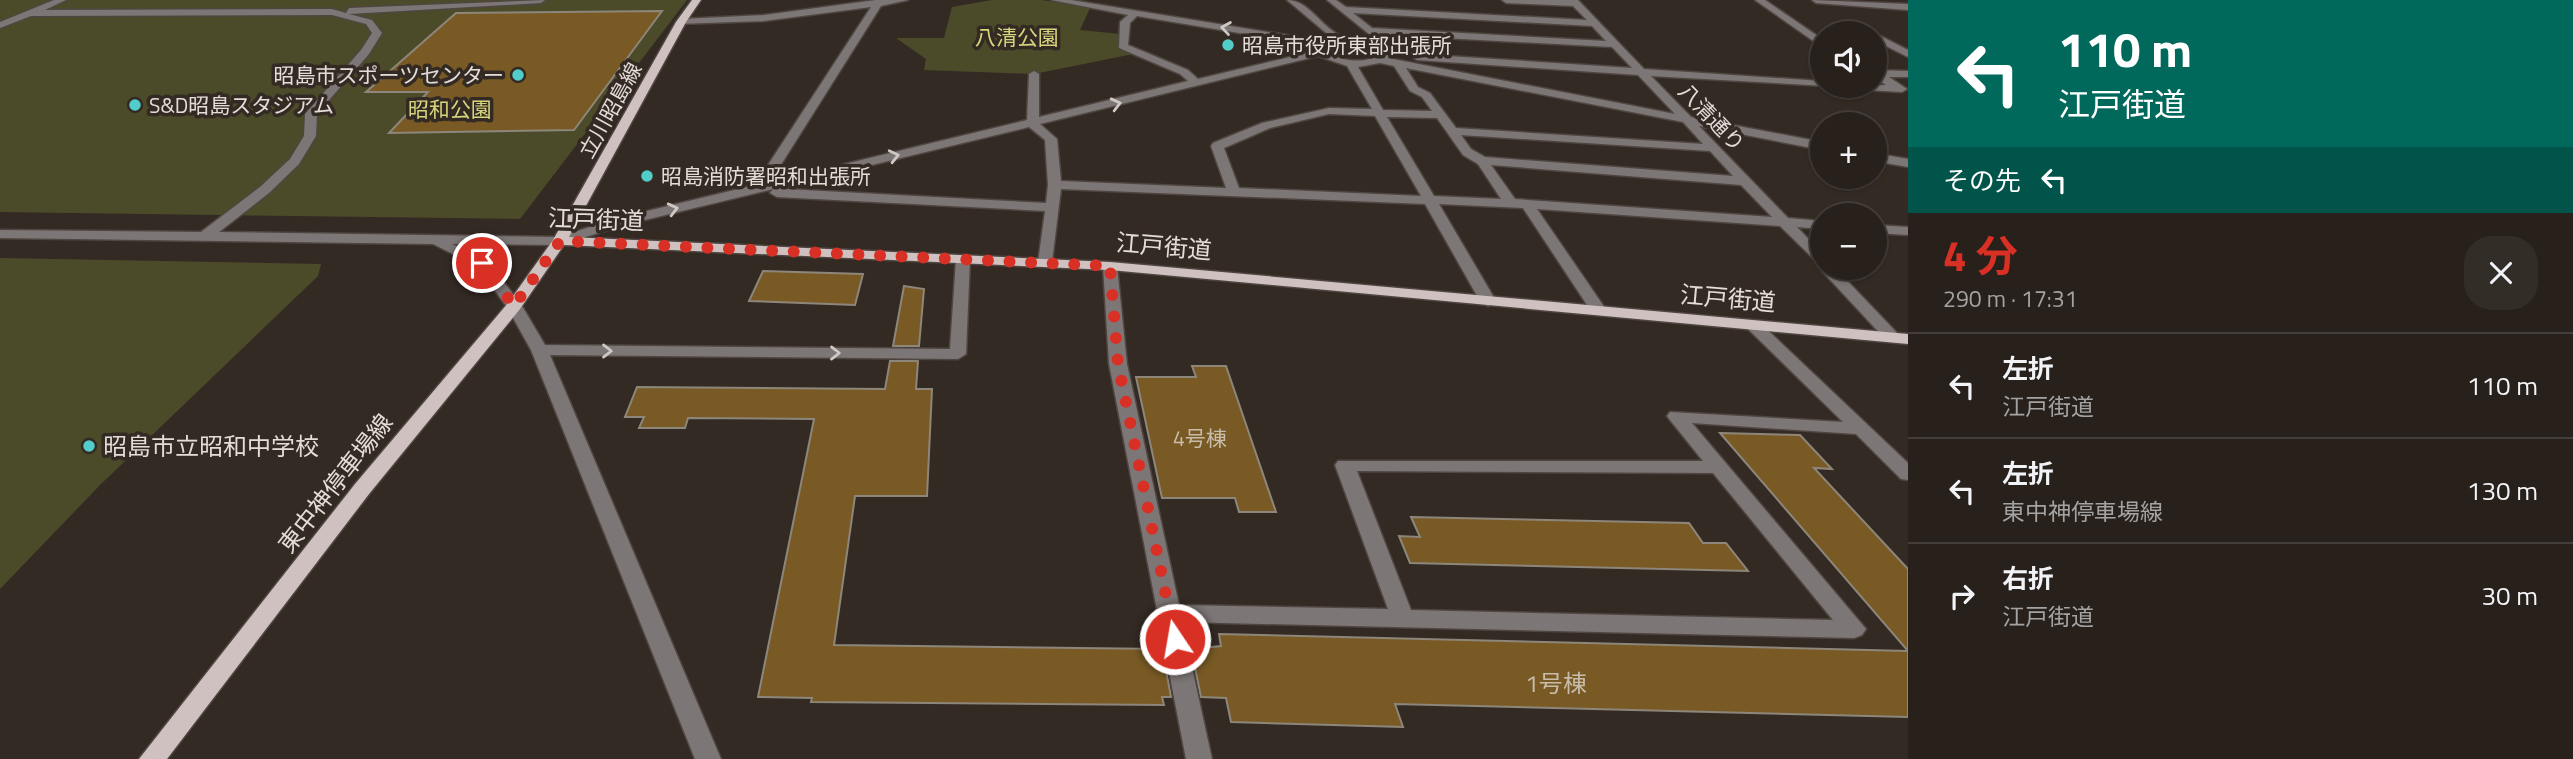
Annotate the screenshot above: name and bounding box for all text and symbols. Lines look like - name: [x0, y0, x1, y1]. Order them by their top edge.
- text: 110 m: [2058, 11, 2192, 86]
- park label: 八清公園: [975, 21, 1059, 53]
- one-way arrow: [1220, 21, 1232, 36]
- map controls: [1810, 21, 1887, 280]
- button: sound: [1810, 21, 1887, 98]
- icon: left: [1943, 28, 2034, 119]
- place label: 昭島市役所東部出張所: [1242, 29, 1452, 61]
- marker: 昭島市役所東部出張所: [1220, 37, 1236, 53]
- street label: 立川昭島線: [571, 56, 649, 164]
- place label: 昭島市スポーツセンター: [273, 59, 504, 91]
- marker: 昭島市スポーツセンター: [510, 67, 526, 83]
- street label: 八清通り: [1671, 76, 1753, 158]
- text: 江戸街道: [2058, 80, 2186, 128]
- place label: S&D昭島スタジアム: [149, 89, 334, 121]
- park label: 昭和公園: [408, 93, 492, 125]
- marker: S&D昭島スタジアム: [127, 97, 143, 113]
- one-way arrow: [1110, 98, 1122, 112]
- button: +: [1810, 112, 1887, 189]
- one-way arrow: [888, 150, 900, 165]
- place label: 昭島消防署昭和出張所: [661, 160, 871, 192]
- text: その先: [1943, 161, 2021, 200]
- icon: left: [2035, 161, 2073, 199]
- marker: 昭島消防署昭和出張所: [639, 168, 655, 184]
- street label: 江戸街道: [547, 199, 645, 239]
- one-way arrow: [667, 203, 679, 217]
- button: −: [1810, 203, 1887, 280]
- text: 4 分: [1943, 223, 2018, 287]
- street label: 江戸街道: [1115, 224, 1213, 268]
- pin: [452, 233, 512, 293]
- button: close: [2464, 236, 2538, 310]
- icon: arrive: [463, 244, 501, 282]
- street label: 江戸街道: [1679, 276, 1777, 320]
- text: 290 m · 17:31: [1943, 281, 2078, 316]
- one-way arrow: [603, 343, 613, 359]
- one-way arrow: [830, 345, 841, 361]
- text: 左折: [2002, 349, 2054, 388]
- text: 110 m: [2467, 366, 2538, 405]
- icon: left: [1943, 367, 1981, 405]
- text: 江戸街道: [2002, 389, 2094, 424]
- street label: 東中神停車場線: [269, 406, 401, 560]
- house number: 4号棟: [1173, 422, 1227, 454]
- place label: 昭島市立昭和中学校: [103, 428, 319, 464]
- marker: 昭島市立昭和中学校: [81, 438, 97, 454]
- text: 左折: [2002, 454, 2054, 493]
- text: 130 m: [2467, 471, 2538, 510]
- icon: left: [1943, 472, 1981, 510]
- text: 東中神停車場線: [2002, 494, 2163, 529]
- text: 右折: [2002, 559, 2054, 598]
- text: 30 m: [2481, 576, 2538, 615]
- icon: right: [1943, 577, 1981, 615]
- text: 江戸街道: [2002, 599, 2094, 634]
- position arrow: [1138, 602, 1212, 676]
- house number: 1号棟: [1525, 665, 1587, 701]

